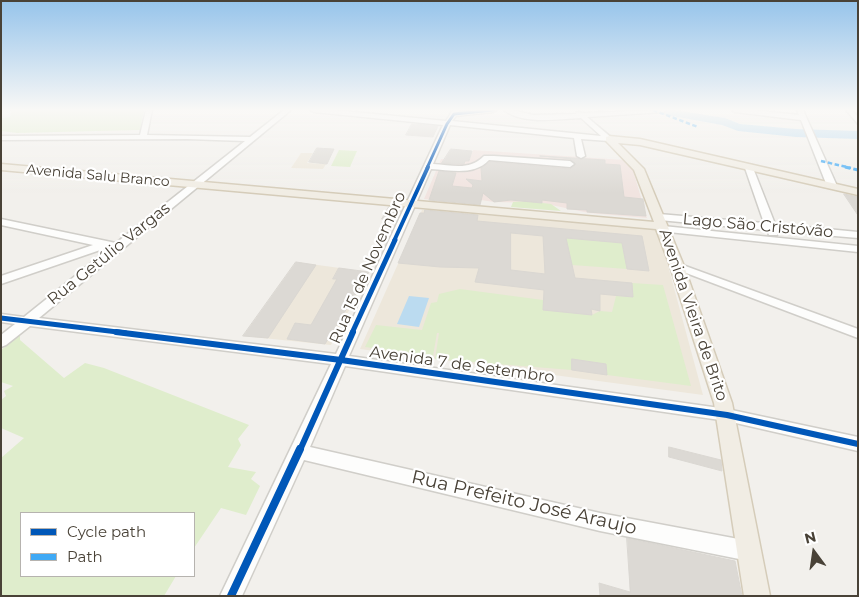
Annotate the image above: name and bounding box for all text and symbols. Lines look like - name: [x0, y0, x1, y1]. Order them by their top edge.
- street label: Avenida Salu Branco: [26, 161, 170, 191]
- street label: Rua 15 de Novembro: [326, 189, 410, 347]
- street label: Rua Getúlio Vargas: [44, 199, 174, 309]
- street label: Lago São Cristóvão: [682, 210, 834, 242]
- street label: Avenida Vieira de Brito: [654, 226, 732, 404]
- street label: Avenida 7 de Setembro: [368, 343, 556, 387]
- street label: Rua Prefeito José Araujo: [409, 466, 639, 540]
- legend: [20, 512, 195, 577]
- text: Cycle path: [67, 522, 146, 541]
- north arrow: [789, 527, 839, 577]
- text: N: [803, 527, 818, 548]
- text: Path: [67, 547, 103, 566]

